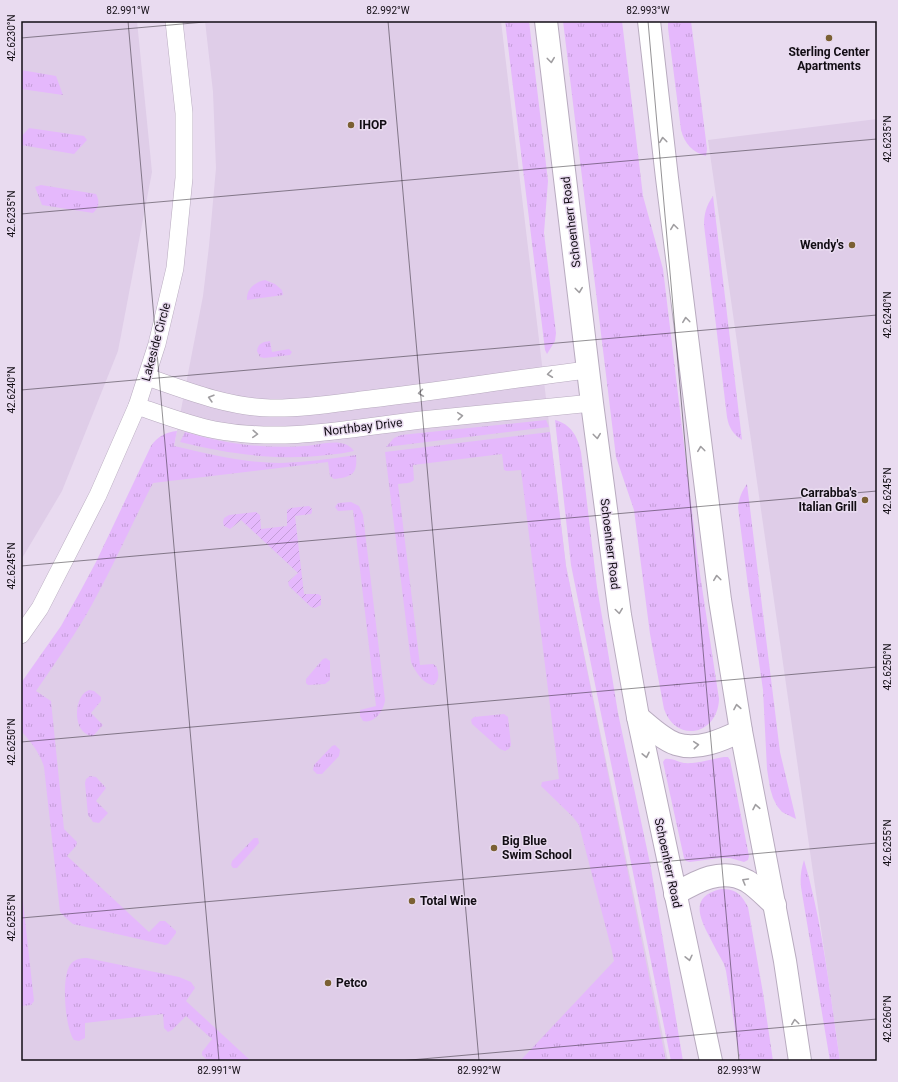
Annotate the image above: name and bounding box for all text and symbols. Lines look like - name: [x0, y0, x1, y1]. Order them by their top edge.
- text: 82.991°W: [106, 5, 150, 16]
- text: 82.992°W: [366, 5, 410, 16]
- text: 82.993°W: [626, 5, 670, 16]
- text: 42.6230°N: [6, 14, 17, 62]
- marker: Sterling Center Apartments: [824, 33, 834, 43]
- place label: Sterling Center Apartments: [788, 45, 870, 73]
- one-way arrow: [546, 57, 555, 63]
- text: 42.6235°N: [882, 115, 893, 163]
- place label: IHOP: [359, 118, 387, 132]
- marker: IHOP: [346, 120, 356, 130]
- one-way arrow: [659, 136, 668, 143]
- street label: Schoenherr Road: [558, 176, 584, 268]
- text: 42.6235°N: [6, 190, 17, 238]
- one-way arrow: [670, 224, 679, 230]
- place label: Wendy's: [800, 238, 844, 252]
- marker: Wendy's: [847, 240, 857, 250]
- one-way arrow: [574, 287, 583, 293]
- text: 42.6240°N: [882, 291, 893, 339]
- street label: Lakeside Circle: [139, 301, 173, 383]
- one-way arrow: [681, 317, 690, 323]
- text: 42.6240°N: [6, 366, 17, 414]
- one-way arrow: [547, 369, 553, 378]
- one-way arrow: [418, 388, 424, 397]
- one-way arrow: [208, 394, 215, 403]
- one-way arrow: [457, 412, 463, 421]
- street label: Northbay Drive: [323, 415, 403, 439]
- one-way arrow: [252, 430, 258, 439]
- one-way arrow: [592, 433, 601, 439]
- one-way arrow: [697, 446, 706, 452]
- text: 42.6245°N: [882, 467, 893, 515]
- place label: Carrabba's Italian Grill: [798, 486, 857, 514]
- marker: Carrabba's Italian Grill: [860, 495, 870, 505]
- street label: Schoenherr Road: [597, 498, 623, 590]
- text: 42.6245°N: [6, 542, 17, 590]
- one-way arrow: [713, 575, 722, 581]
- one-way arrow: [614, 608, 623, 614]
- text: 42.6250°N: [882, 643, 893, 691]
- one-way arrow: [733, 704, 742, 710]
- text: 42.6250°N: [6, 718, 17, 766]
- one-way arrow: [693, 741, 699, 750]
- one-way arrow: [641, 752, 649, 758]
- one-way arrow: [753, 804, 761, 810]
- street label: Schoenherr Road: [652, 817, 684, 909]
- text: 42.6255°N: [882, 819, 893, 867]
- place label: Big Blue Swim School: [502, 834, 572, 862]
- marker: Big Blue Swim School: [489, 843, 499, 853]
- one-way arrow: [742, 878, 749, 885]
- text: 42.6255°N: [6, 894, 17, 942]
- place label: Total Wine: [420, 894, 477, 908]
- marker: Total Wine: [407, 896, 417, 906]
- one-way arrow: [685, 955, 693, 961]
- place label: Petco: [336, 976, 367, 990]
- marker: Petco: [323, 978, 333, 988]
- text: 42.6260°N: [882, 995, 893, 1043]
- one-way arrow: [791, 1019, 800, 1025]
- text: 82.991°W: [197, 1065, 241, 1076]
- text: 82.992°W: [457, 1065, 501, 1076]
- text: 82.993°W: [717, 1065, 761, 1076]

